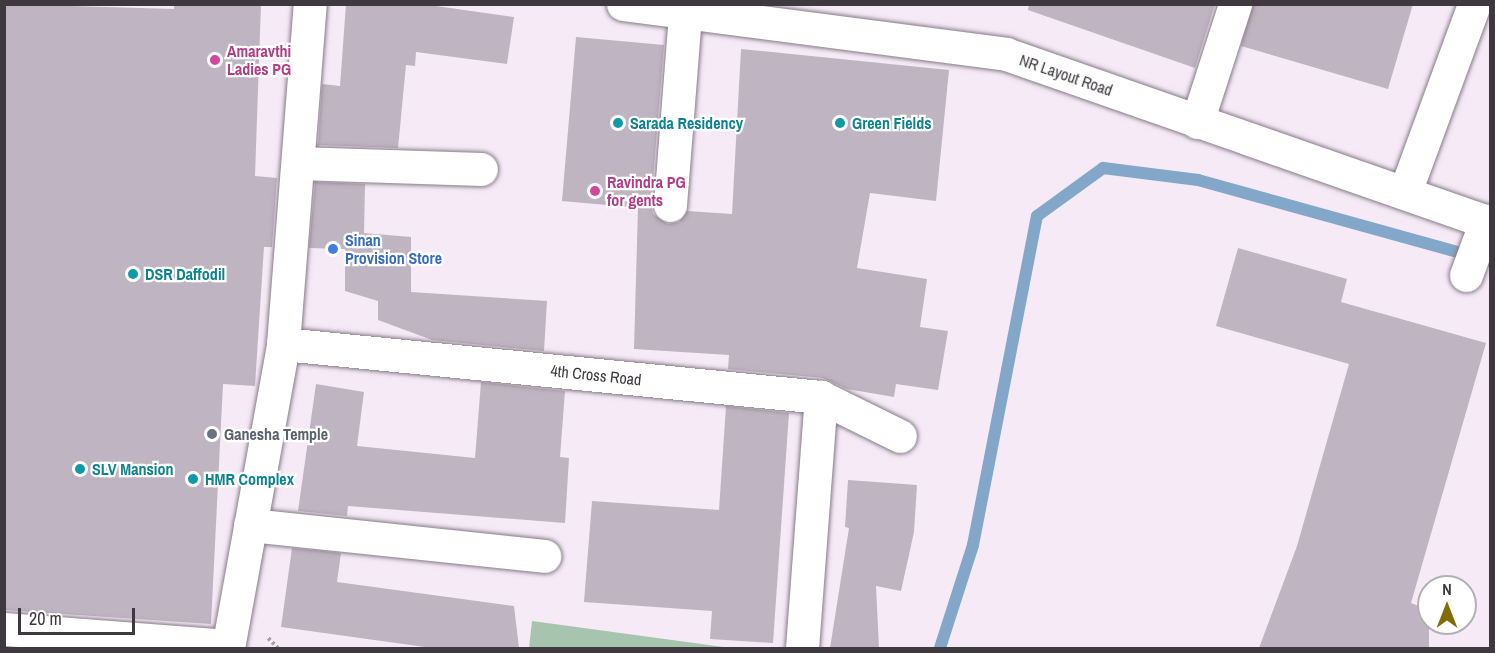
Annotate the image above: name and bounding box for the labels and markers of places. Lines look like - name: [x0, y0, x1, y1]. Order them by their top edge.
- place label: Amaravthi Ladies PG: [227, 41, 291, 79]
- marker: Amaravthi Ladies PG: [208, 53, 222, 67]
- place label: Sarada Residency: [630, 113, 743, 133]
- place label: Green Fields: [852, 113, 931, 133]
- marker: Sarada Residency: [611, 116, 625, 130]
- marker: Green Fields: [833, 116, 847, 130]
- place label: Ravindra PG for gents: [607, 172, 686, 210]
- marker: Ravindra PG for gents: [588, 184, 602, 198]
- place label: Sinan Provision Store: [345, 230, 442, 268]
- marker: Sinan Provision Store: [326, 242, 340, 256]
- place label: DSR Daffodil: [145, 264, 225, 284]
- marker: DSR Daffodil: [126, 267, 140, 281]
- place label: Ganesha Temple: [224, 424, 328, 444]
- marker: Ganesha Temple: [205, 427, 219, 441]
- place label: SLV Mansion: [92, 459, 173, 479]
- marker: SLV Mansion: [73, 462, 87, 476]
- place label: HMR Complex: [205, 469, 294, 489]
- marker: HMR Complex: [186, 472, 200, 486]

